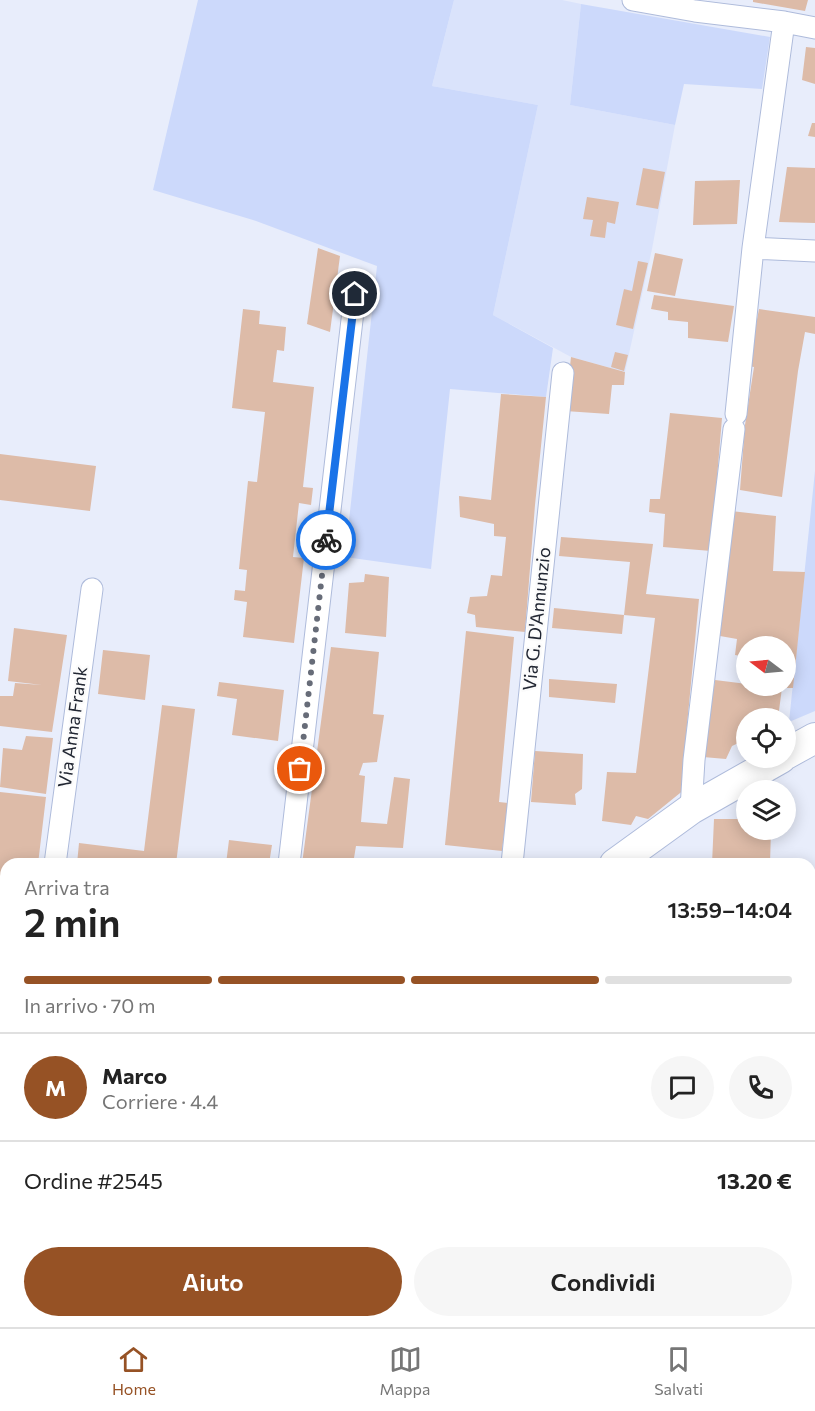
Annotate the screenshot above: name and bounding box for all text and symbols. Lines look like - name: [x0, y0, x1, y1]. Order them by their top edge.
- pin: [329, 268, 380, 319]
- icon: home: [338, 277, 371, 310]
- courier: [296, 510, 356, 570]
- icon: bike: [310, 524, 343, 557]
- street label: Via G. D'Annunzio: [518, 546, 554, 692]
- north arrow: [736, 636, 796, 696]
- map controls: [736, 636, 796, 840]
- street label: Via Anna Frank: [53, 665, 91, 789]
- button: locate: [736, 708, 796, 768]
- pin: [274, 743, 325, 794]
- icon: bag: [283, 752, 316, 785]
- button: layers: [736, 780, 796, 840]
- text: Arriva tra: [24, 875, 110, 899]
- text: 13:59–14:04: [668, 896, 792, 923]
- text: 2 min: [24, 897, 121, 945]
- text: In arrivo · 70 m: [24, 993, 156, 1017]
- button: chat: [651, 1056, 714, 1119]
- button: phone: [729, 1056, 792, 1119]
- text: Marco: [102, 1062, 167, 1089]
- text: M: [45, 1074, 66, 1101]
- text: Corriere · 4.4: [102, 1089, 218, 1113]
- text: Ordine #2545: [24, 1167, 163, 1194]
- text: 13.20 €: [717, 1167, 792, 1194]
- button: Aiuto: [24, 1247, 402, 1316]
- button: Condividi: [414, 1247, 792, 1316]
- tab: Home: [112, 1343, 156, 1398]
- tab: Mappa: [380, 1343, 430, 1398]
- tab: Salvati: [654, 1343, 703, 1398]

